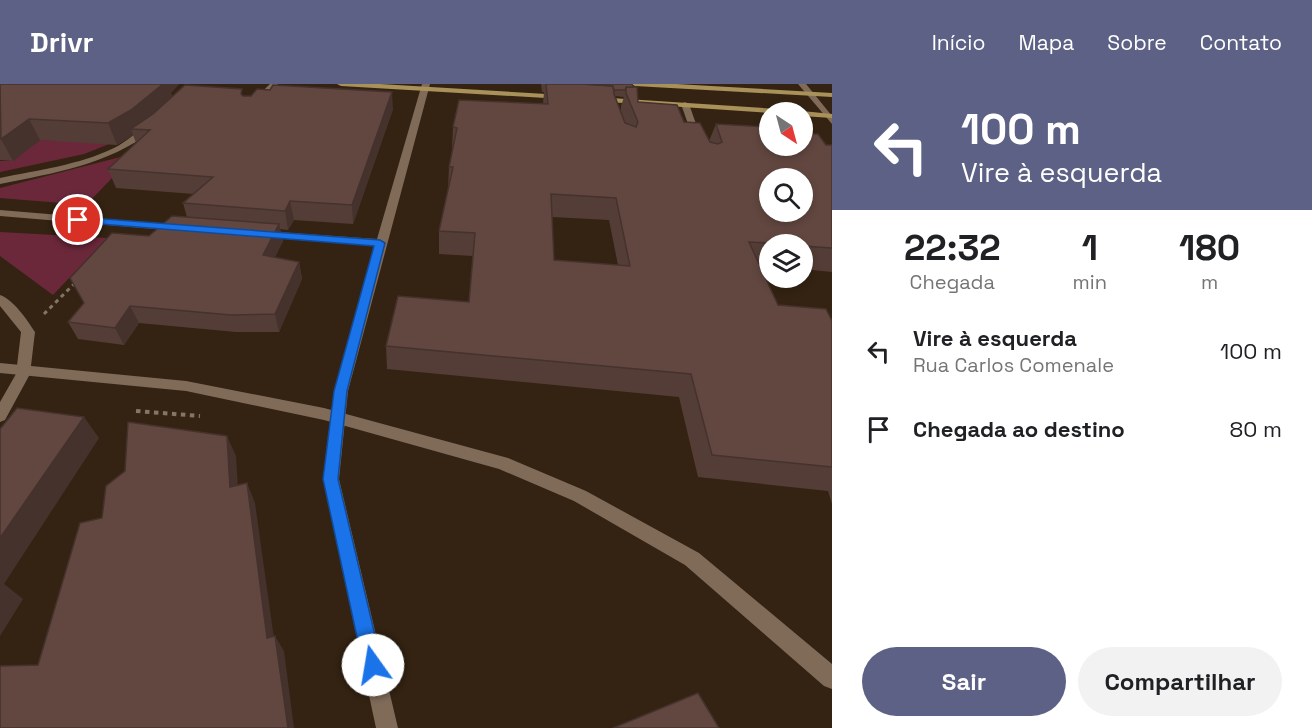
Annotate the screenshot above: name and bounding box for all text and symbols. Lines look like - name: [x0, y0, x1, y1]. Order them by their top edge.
- text: Drivr: [30, 24, 94, 60]
- text: Início: [932, 29, 985, 56]
- text: Mapa: [1018, 29, 1074, 56]
- text: Sobre: [1107, 29, 1167, 56]
- text: Contato: [1200, 29, 1282, 56]
- north arrow: [759, 102, 813, 156]
- map controls: [759, 102, 813, 288]
- text: 100 m: [961, 103, 1081, 156]
- icon: left: [862, 108, 940, 186]
- text: Vire à esquerda: [961, 155, 1162, 190]
- button: search: [759, 168, 813, 222]
- pin: [52, 194, 103, 245]
- icon: arrive: [61, 203, 94, 236]
- text: 22:32: [904, 225, 1001, 271]
- text: 1: [1082, 225, 1098, 271]
- text: 180: [1179, 225, 1240, 271]
- button: layers: [759, 234, 813, 288]
- text: Chegada: [910, 269, 995, 295]
- text: min: [1073, 269, 1107, 295]
- text: m: [1201, 269, 1218, 295]
- text: Vire à esquerda: [913, 324, 1077, 352]
- icon: left: [862, 335, 895, 368]
- text: 100 m: [1220, 337, 1282, 365]
- text: Rua Carlos Comenale: [913, 352, 1114, 378]
- icon: arrive: [862, 413, 895, 446]
- text: Chegada ao destino: [913, 415, 1125, 443]
- text: 80 m: [1230, 415, 1282, 443]
- position arrow: [341, 633, 405, 697]
- button: Sair: [862, 647, 1066, 716]
- button: Compartilhar: [1078, 647, 1282, 716]

